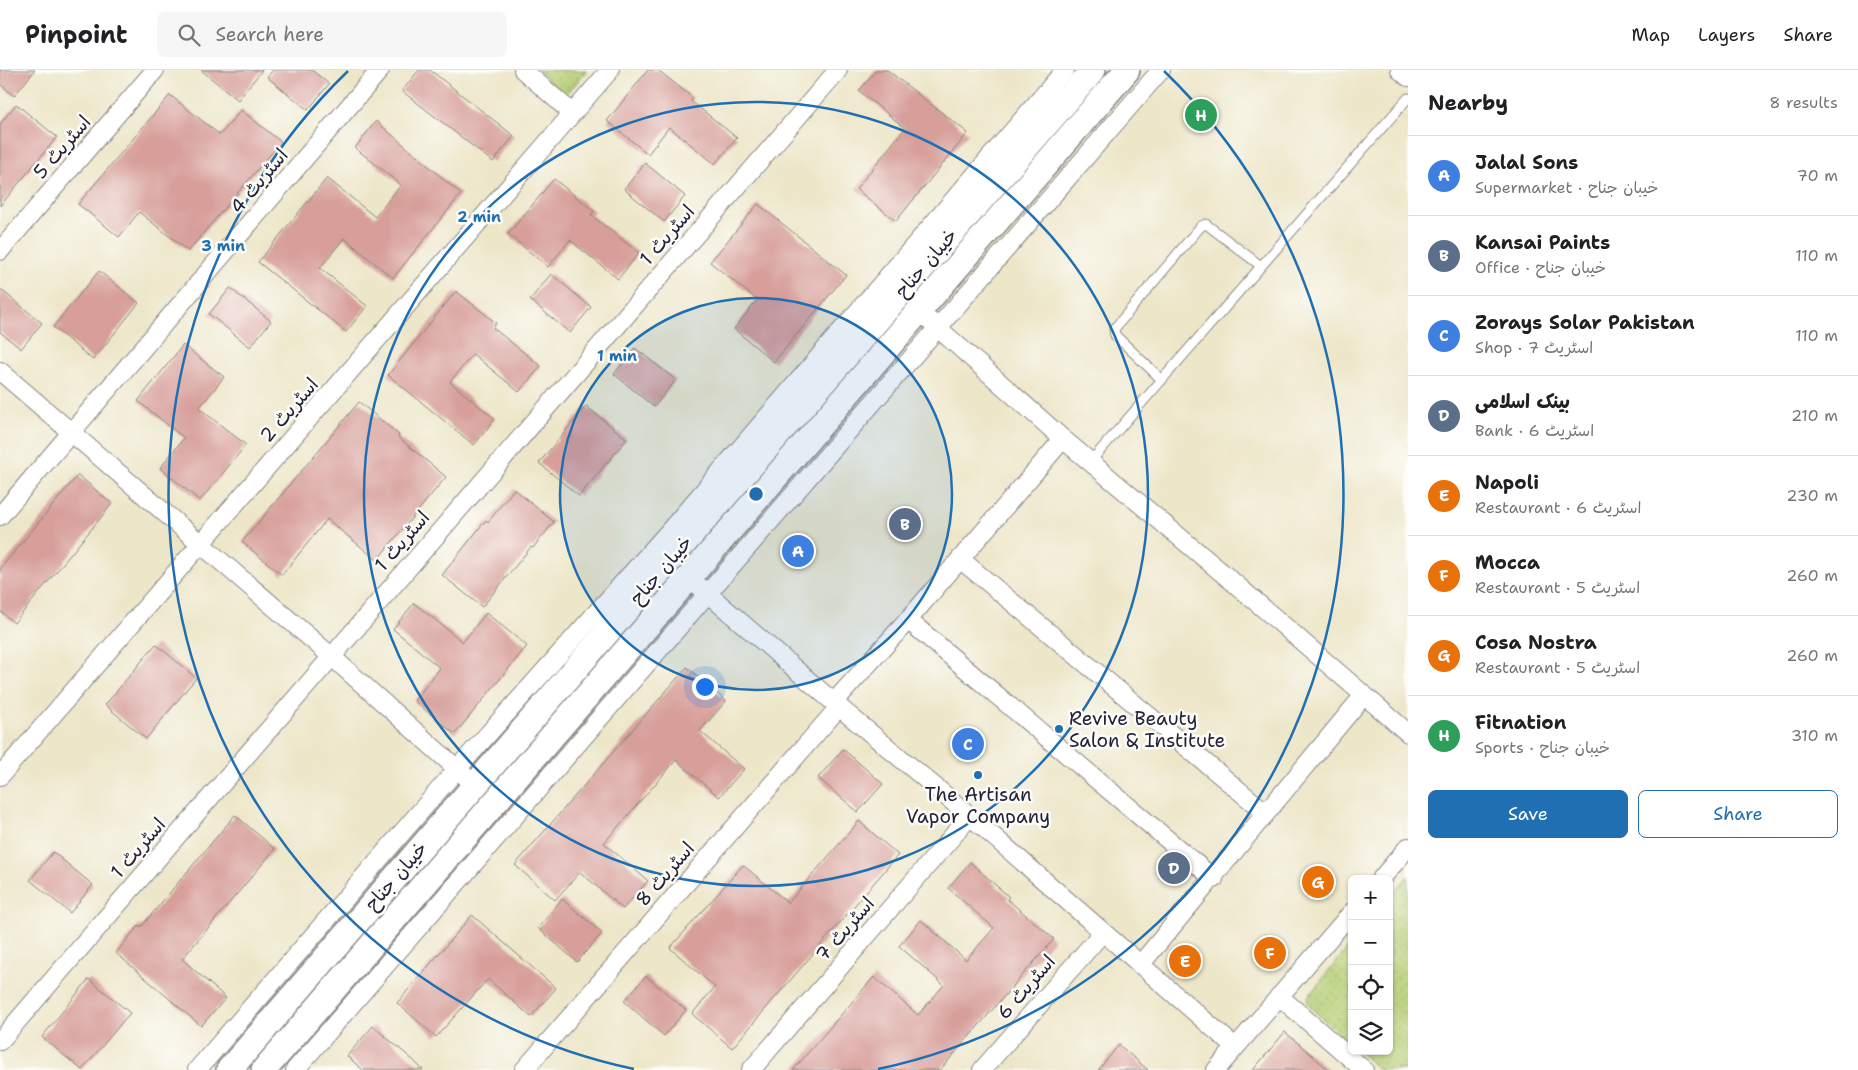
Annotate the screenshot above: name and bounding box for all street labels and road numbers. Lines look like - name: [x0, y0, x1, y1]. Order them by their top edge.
- street label: اسٹریٹ 5: [28, 110, 96, 184]
- street label: اسٹریٹ 4: [224, 143, 294, 219]
- street label: اسٹریٹ 1: [634, 199, 700, 271]
- street label: خیبان جناح: [889, 223, 963, 303]
- street label: اسٹریٹ 2: [254, 372, 324, 448]
- street label: اسٹریٹ 1: [369, 505, 435, 577]
- street label: خیبان جناح: [624, 530, 698, 610]
- street label: اسٹریٹ 1: [105, 812, 171, 884]
- street label: خیبان جناح: [359, 836, 433, 916]
- street label: اسٹریٹ 8: [630, 836, 700, 912]
- street label: اسٹریٹ 7: [810, 891, 880, 967]
- street label: اسٹریٹ 6: [991, 949, 1061, 1025]

